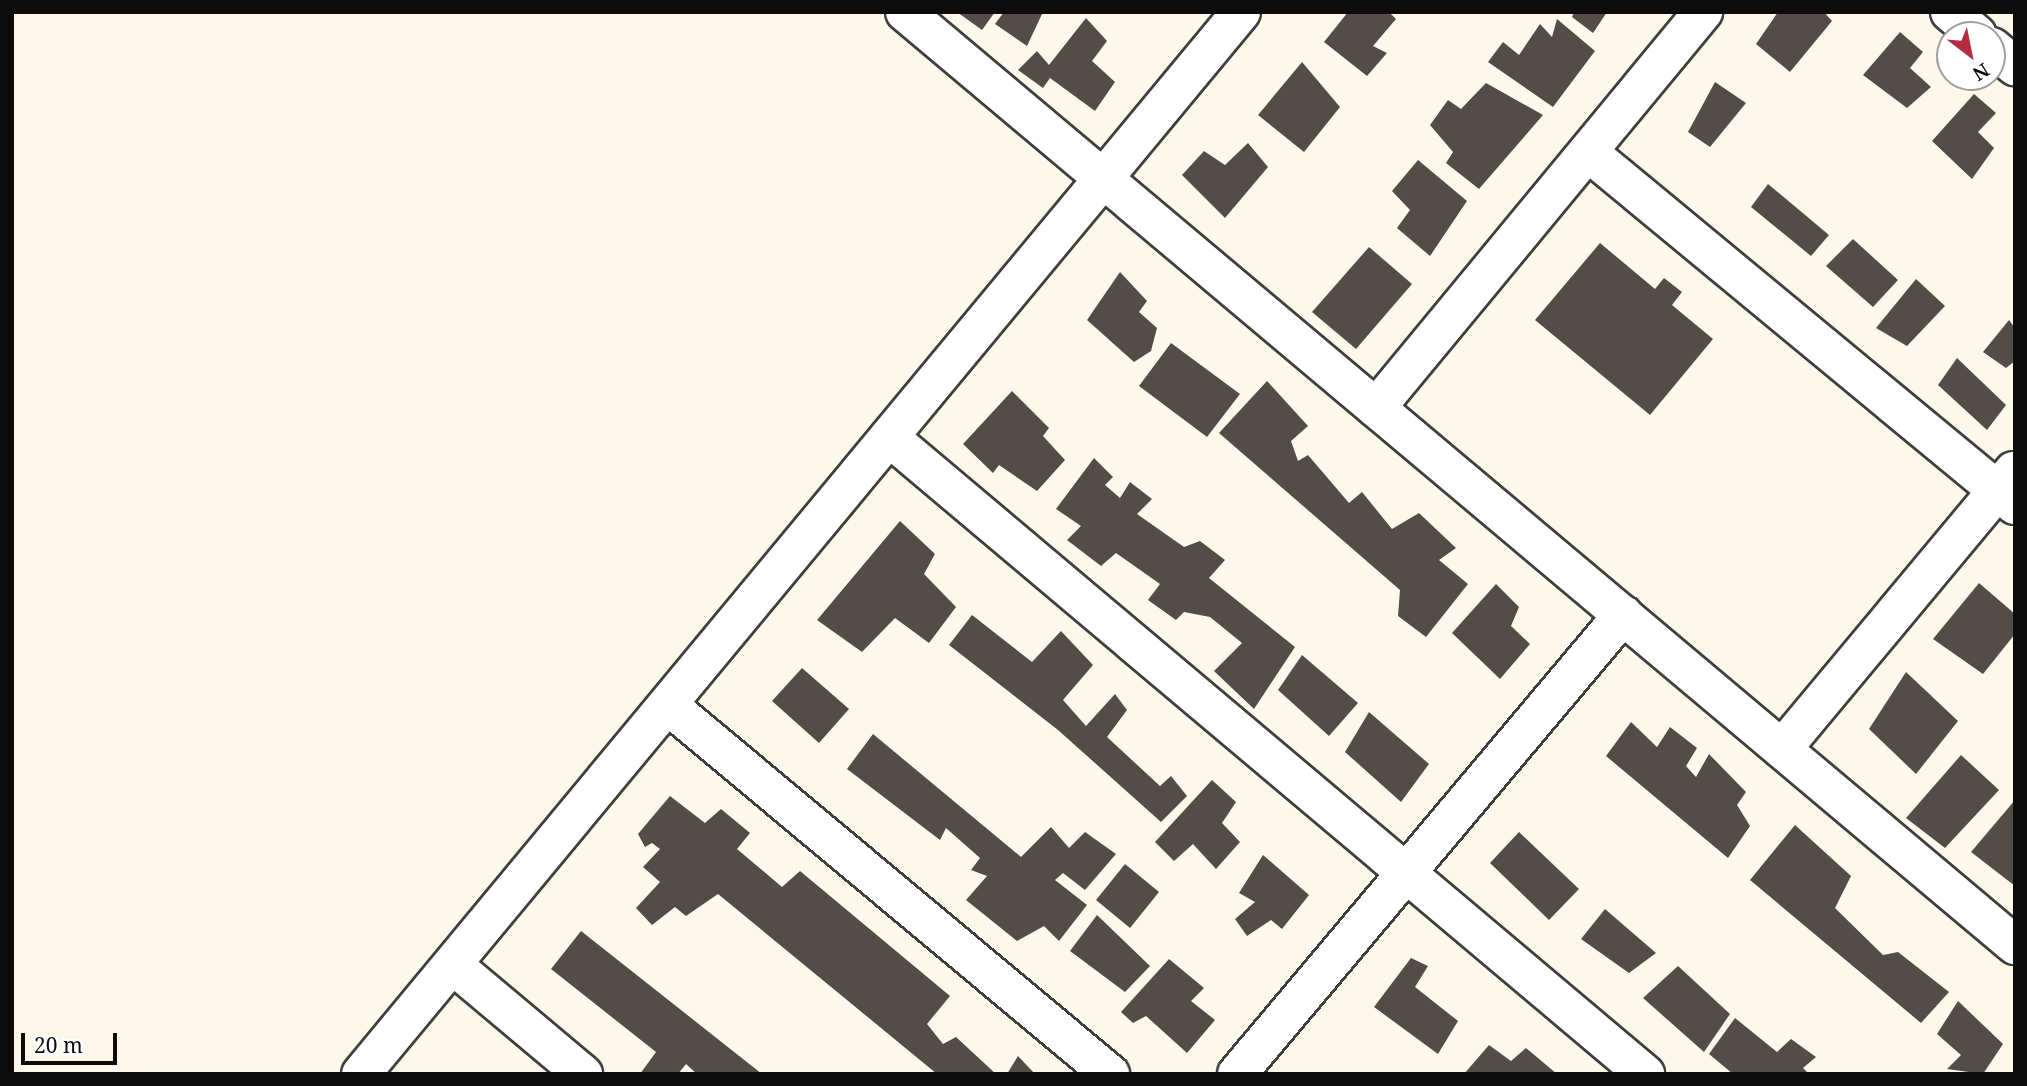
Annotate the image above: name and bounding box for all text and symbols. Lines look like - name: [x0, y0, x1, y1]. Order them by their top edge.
- north arrow: [1936, 21, 2006, 91]
- text: N: [1968, 57, 1994, 87]
- scale bar: [24, 1020, 121, 1064]
- text: 20 m: [34, 1031, 83, 1059]

